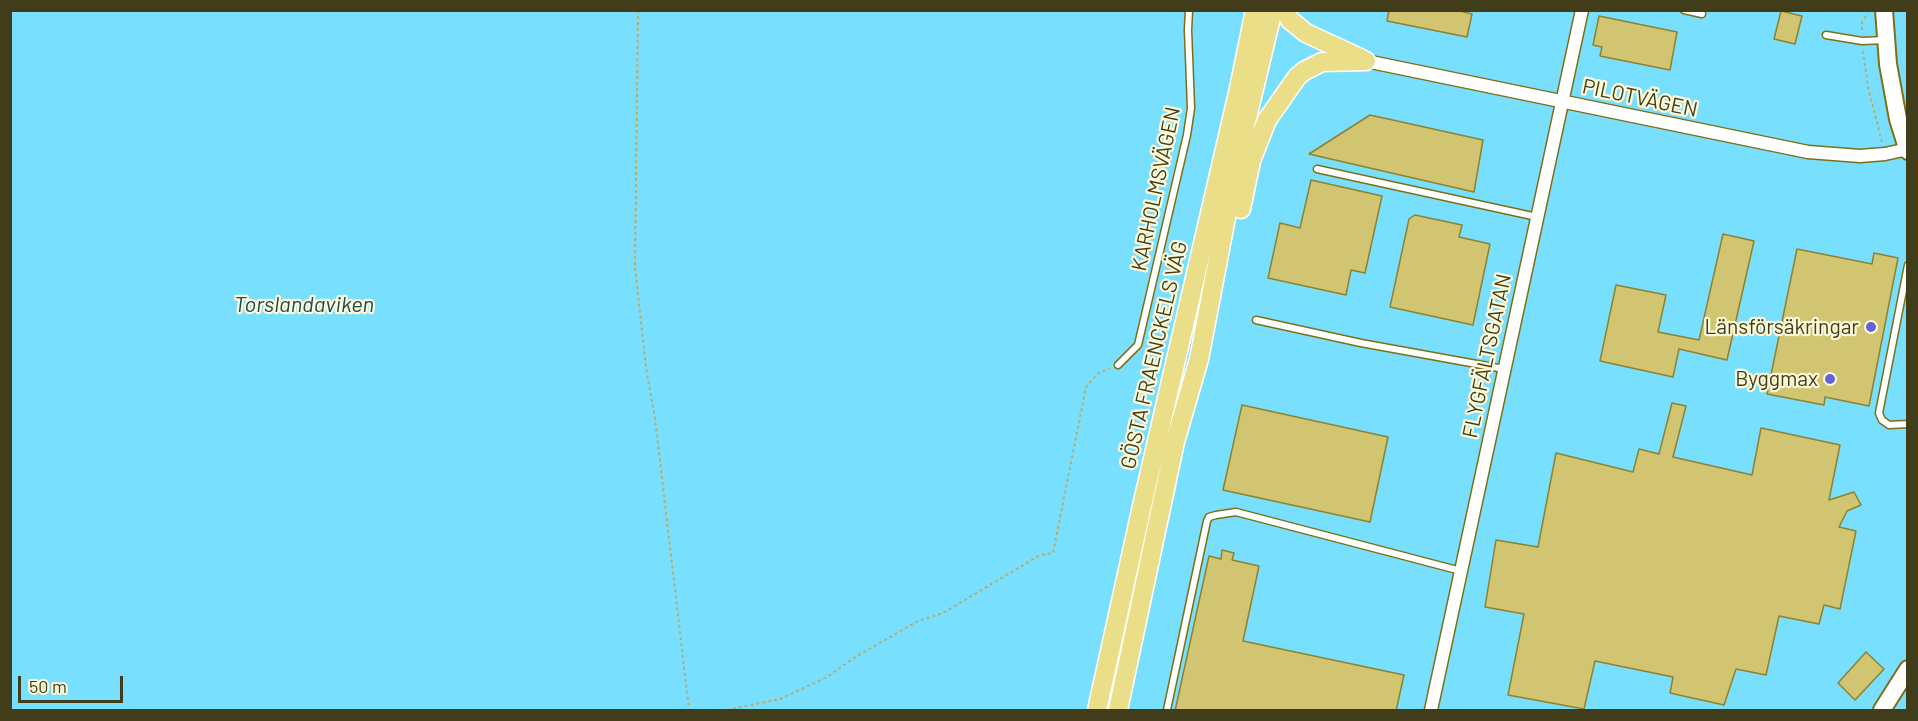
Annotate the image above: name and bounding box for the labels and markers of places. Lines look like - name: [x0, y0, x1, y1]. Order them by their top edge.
- place label: Länsförsäkringar: [1704, 314, 1859, 340]
- marker: Länsförsäkringar: [1864, 320, 1878, 334]
- place label: Byggmax: [1735, 366, 1818, 392]
- marker: Byggmax: [1823, 372, 1837, 386]

